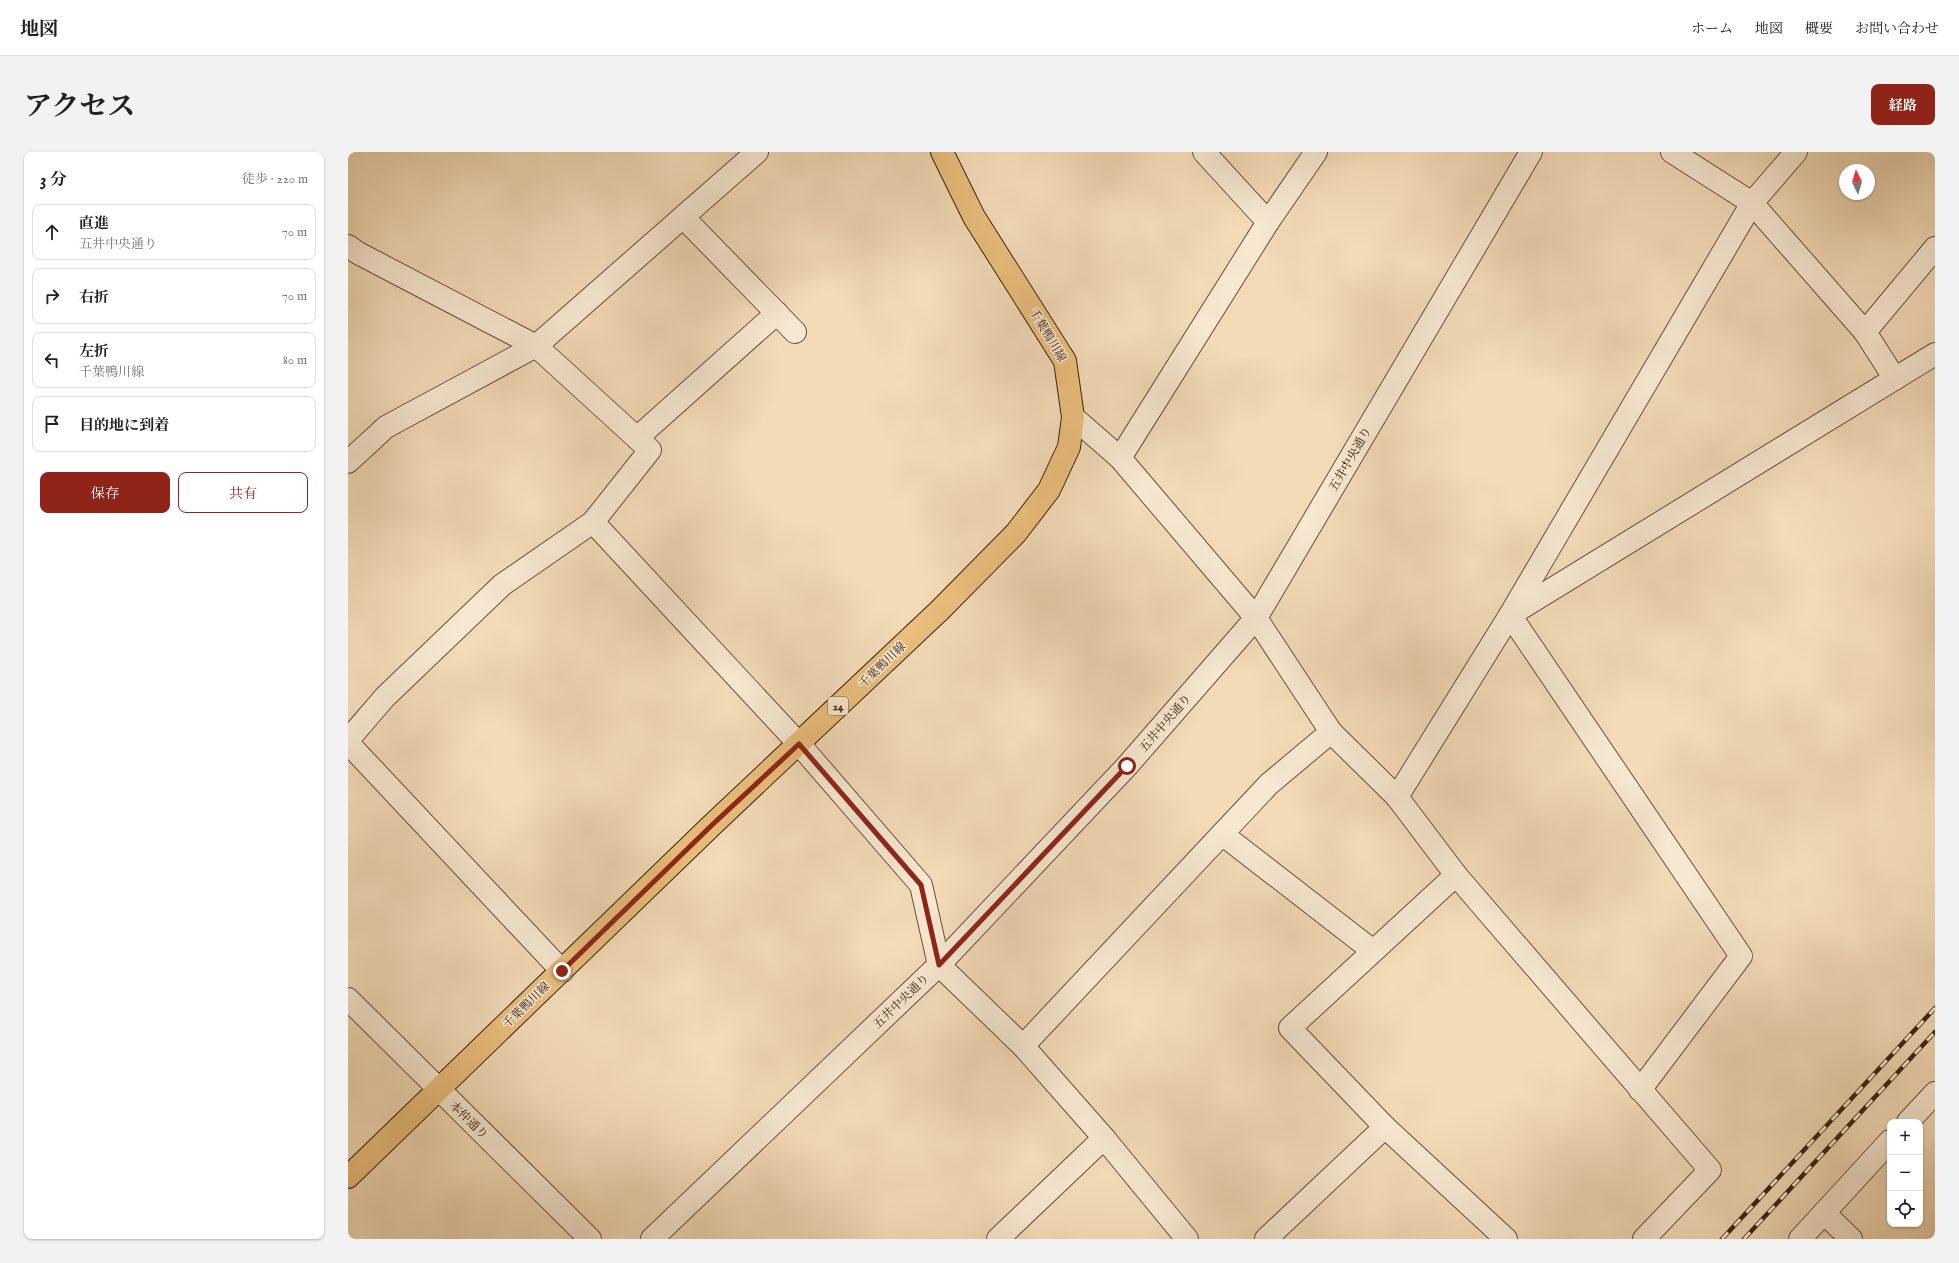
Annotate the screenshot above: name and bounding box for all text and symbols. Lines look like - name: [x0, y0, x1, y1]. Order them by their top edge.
- text: 地図: [20, 18, 58, 42]
- text: ホーム: [1691, 20, 1733, 38]
- text: 地図: [1755, 20, 1783, 38]
- text: 概要: [1805, 20, 1833, 38]
- text: お問い合わせ: [1855, 20, 1939, 38]
- button: 経路: [1871, 84, 1935, 125]
- text: アクセス: [24, 90, 135, 125]
- north arrow: [1839, 164, 1875, 200]
- text: 3 分: [40, 170, 67, 191]
- text: 徒歩 · 220 m: [242, 171, 308, 188]
- text: 直進: [79, 214, 109, 233]
- icon: ahead: [41, 221, 63, 243]
- text: 70 m: [282, 224, 307, 241]
- text: 五井中央通り: [79, 236, 157, 253]
- icon: right: [41, 285, 63, 307]
- text: 右折: [79, 288, 109, 307]
- text: 70 m: [282, 288, 307, 305]
- street label: 千葉鴨川線: [1026, 306, 1069, 365]
- text: 左折: [79, 342, 109, 361]
- icon: left: [41, 349, 63, 371]
- text: 80 m: [283, 352, 307, 369]
- text: 千葉鴨川線: [79, 364, 144, 381]
- icon: arrive: [41, 413, 63, 435]
- text: 目的地に到着: [79, 416, 169, 435]
- street label: 五井中央通り: [1326, 424, 1375, 494]
- button: 保存: [40, 472, 170, 513]
- button: 共有: [178, 472, 308, 513]
- street label: 千葉鴨川線: [856, 639, 909, 692]
- street label: 五井中央通り: [1136, 691, 1195, 755]
- road number: 24: [828, 697, 848, 715]
- route start: [1118, 757, 1136, 775]
- route end: [553, 962, 571, 980]
- street label: 五井中央通り: [870, 971, 932, 1032]
- street label: 千葉鴨川線: [500, 979, 553, 1032]
- street label: 本仲通り: [446, 1098, 491, 1142]
- map controls: [1887, 1119, 1923, 1227]
- button: +: [1887, 1119, 1923, 1155]
- button: −: [1887, 1155, 1923, 1191]
- button: locate: [1887, 1191, 1923, 1227]

